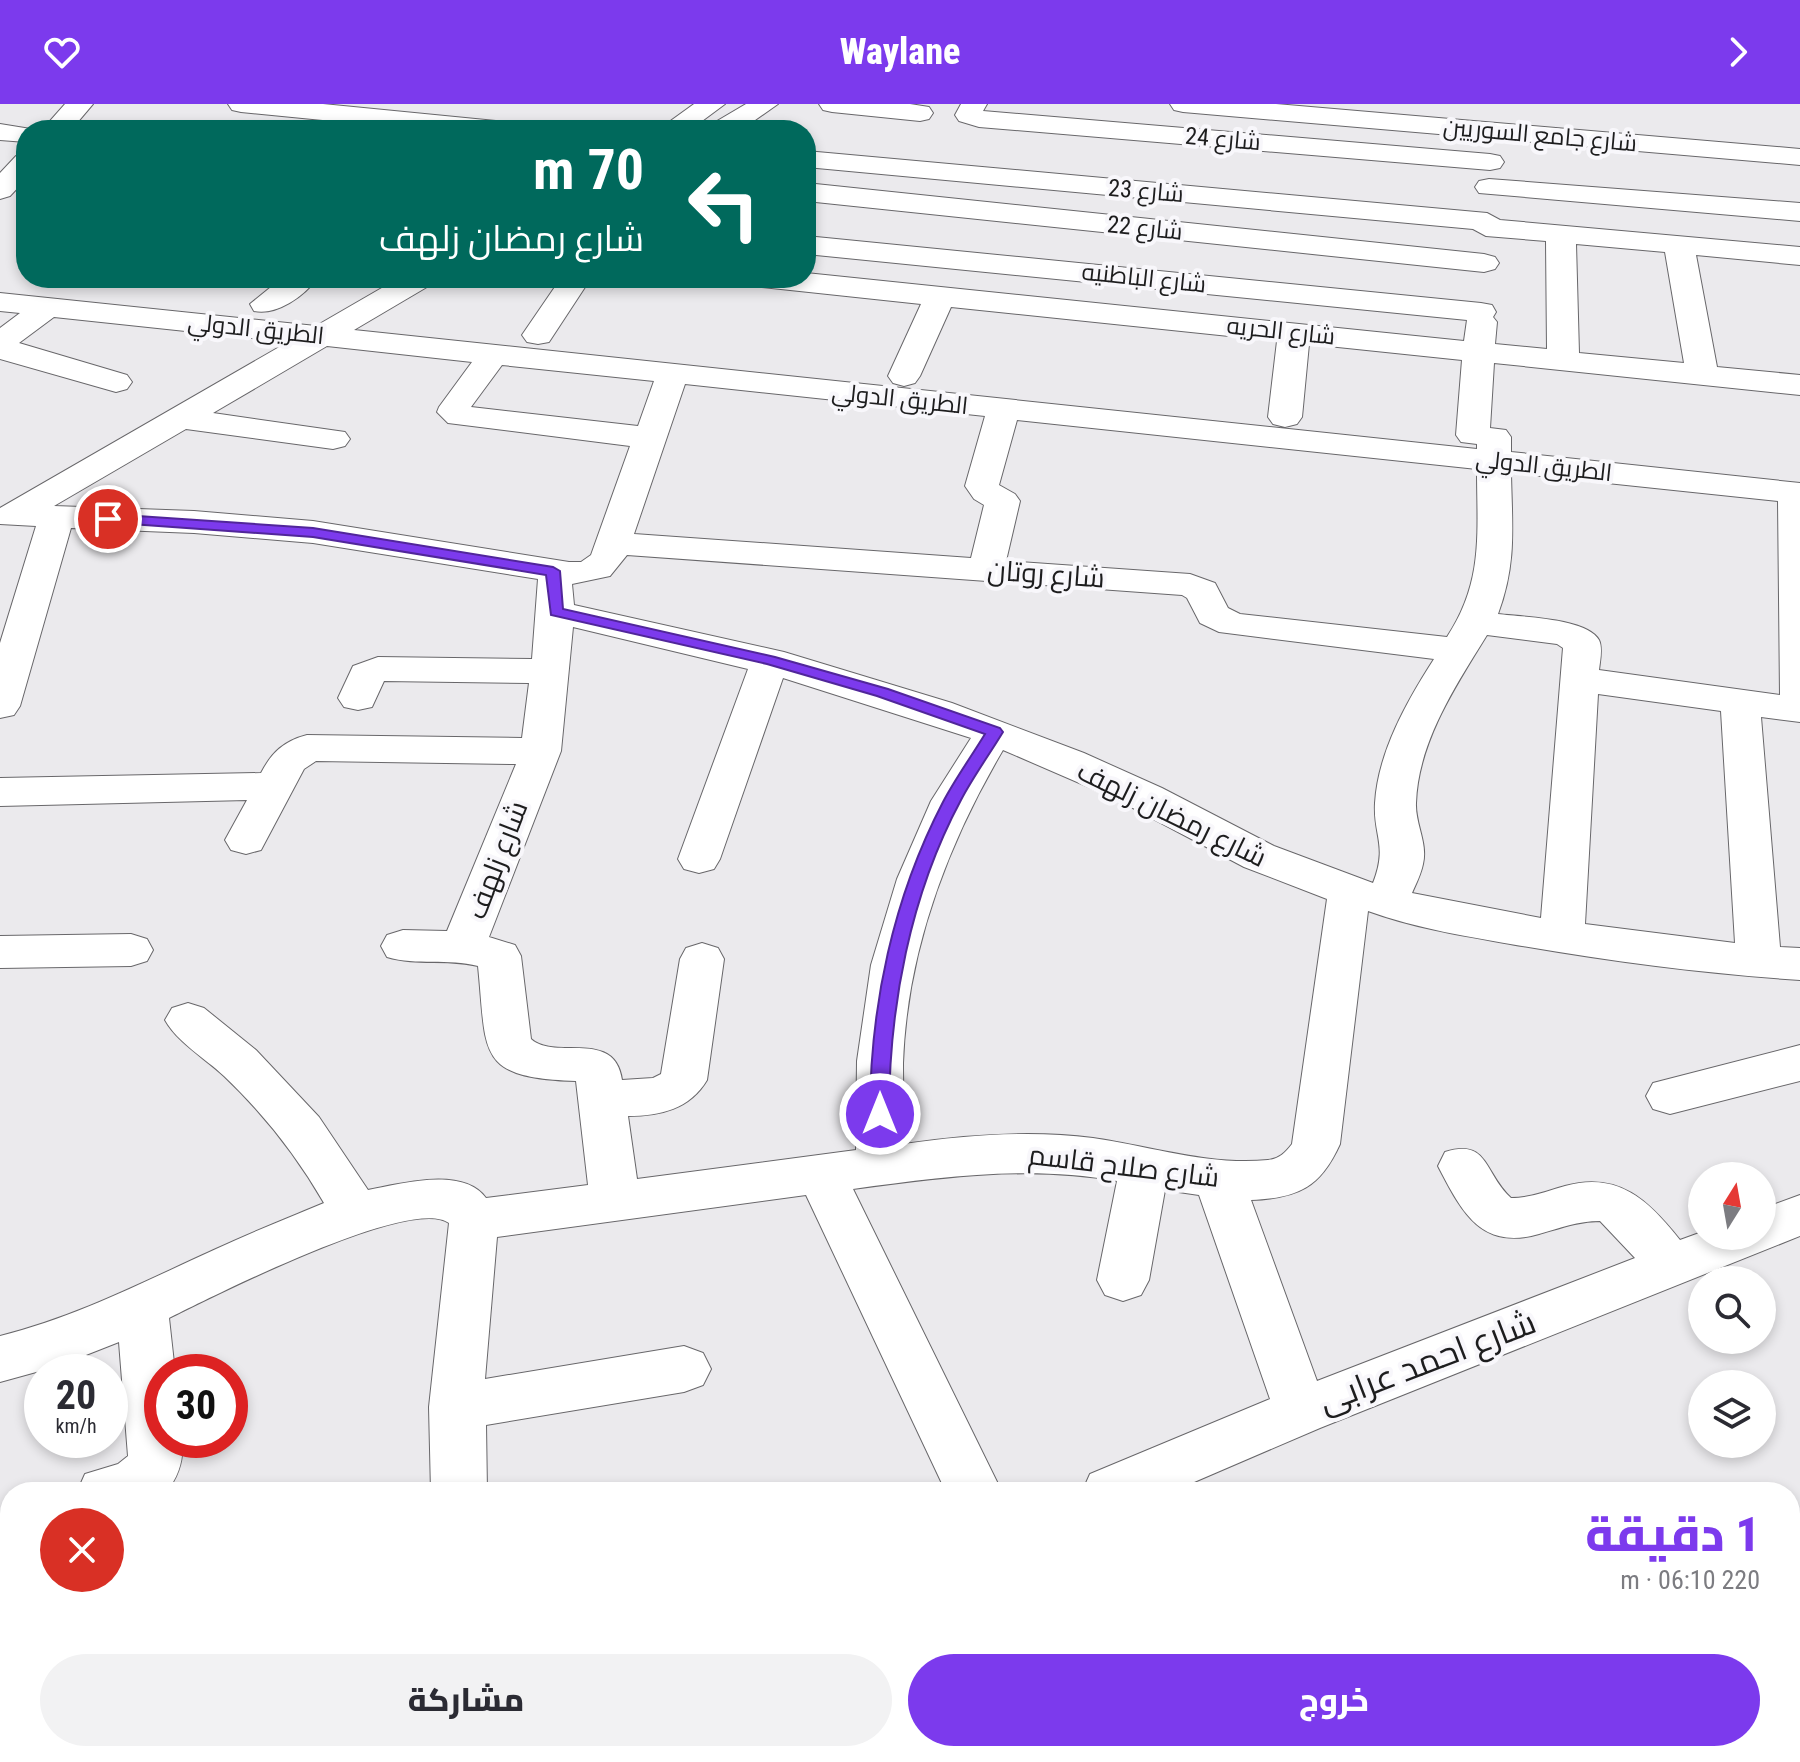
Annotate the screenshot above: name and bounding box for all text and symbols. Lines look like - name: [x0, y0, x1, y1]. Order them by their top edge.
- icon: heart: [40, 30, 84, 74]
- icon: forward: [1716, 30, 1760, 74]
- text: Waylane: [840, 31, 960, 73]
- street label: شارع جامع السوريين: [1442, 113, 1638, 159]
- street label: شارع 24: [1184, 122, 1262, 158]
- text: 70 m: [533, 137, 644, 203]
- icon: left: [672, 152, 776, 256]
- street label: شارع 23: [1107, 174, 1185, 210]
- street label: شارع 22: [1106, 210, 1184, 248]
- text: شارع رمضان زلهف: [379, 218, 644, 260]
- street label: شارع الباطنيه: [1080, 258, 1208, 300]
- street label: الطريق الدولي: [186, 308, 326, 355]
- street label: شارع الحريه: [1225, 311, 1337, 353]
- street label: الطريق الدولي: [830, 378, 970, 425]
- street label: الطريق الدولي: [1474, 445, 1614, 492]
- pin: [74, 485, 142, 553]
- icon: arrive: [86, 497, 130, 541]
- street label: شارع روتان: [986, 553, 1106, 597]
- street label: شارع رمضان زلهف: [1071, 754, 1272, 876]
- street label: شارع زلهف: [459, 796, 536, 924]
- position arrow: [838, 1072, 922, 1156]
- street label: شارع صلاح قاسم: [1026, 1138, 1221, 1197]
- north arrow: [1688, 1162, 1776, 1250]
- map controls: [1688, 1162, 1776, 1458]
- button: search: [1688, 1266, 1776, 1354]
- street label: شارع احمد عرابى: [1313, 1301, 1542, 1424]
- speed limit sign: 30: [144, 1354, 248, 1458]
- button: layers: [1688, 1370, 1776, 1458]
- text: 20: [56, 1372, 96, 1419]
- text: km/h: [55, 1414, 97, 1438]
- text: 1 دقيقة: [1585, 1506, 1760, 1563]
- button: close: [40, 1508, 124, 1592]
- text: 220 m · 06:10: [1620, 1565, 1760, 1595]
- button: مشاركة: [40, 1654, 892, 1746]
- button: خروج: [908, 1654, 1760, 1746]

